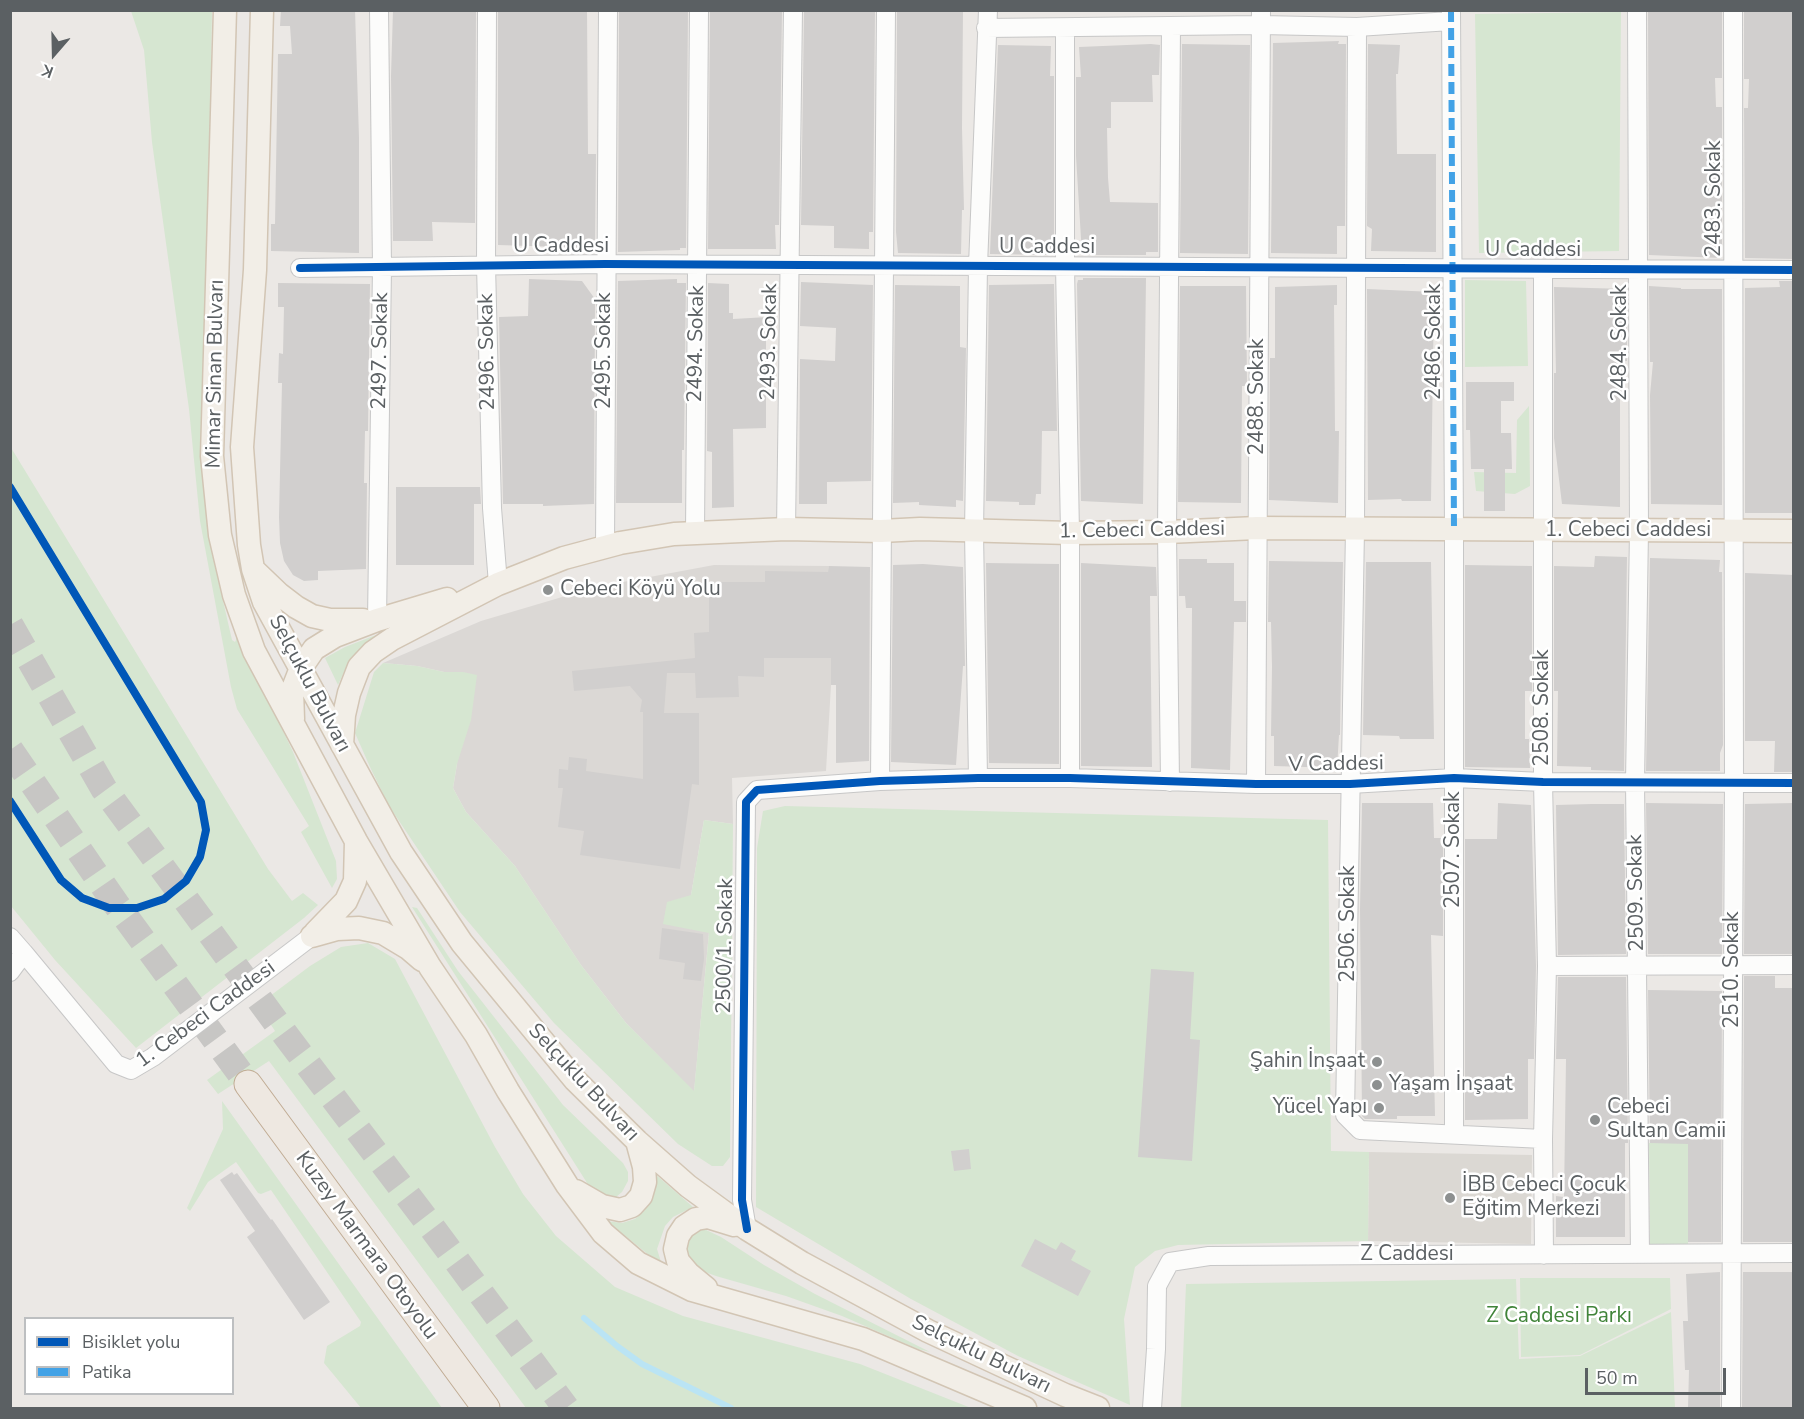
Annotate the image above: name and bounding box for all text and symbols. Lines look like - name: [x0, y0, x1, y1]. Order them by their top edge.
- north arrow: [24, 24, 84, 84]
- text: K: [39, 59, 57, 83]
- street label: 2483. Sokak: [1702, 140, 1728, 258]
- street label: U Caddesi: [513, 234, 609, 260]
- street label: U Caddesi: [999, 235, 1095, 261]
- street label: U Caddesi: [1485, 238, 1581, 264]
- street label: Mimar Sinan Bulvarı: [202, 279, 230, 469]
- street label: 2493. Sokak: [756, 283, 784, 401]
- street label: 2486. Sokak: [1422, 283, 1448, 401]
- street label: 2484. Sokak: [1608, 284, 1634, 402]
- street label: 2494. Sokak: [683, 285, 711, 403]
- street label: 2497. Sokak: [367, 292, 395, 410]
- street label: 2495. Sokak: [592, 292, 618, 410]
- street label: 2496. Sokak: [474, 293, 502, 411]
- street label: 2488. Sokak: [1245, 338, 1271, 456]
- street label: 1. Cebeci Caddesi: [1059, 517, 1225, 545]
- street label: 1. Cebeci Caddesi: [1545, 518, 1711, 544]
- place label: Cebeci Köyü Yolu: [560, 577, 721, 603]
- marker: Cebeci Köyü Yolu: [541, 583, 555, 597]
- street label: Selçuklu Bulvarı: [262, 611, 356, 757]
- street label: 2508. Sokak: [1530, 649, 1556, 767]
- street label: V Caddesi: [1288, 752, 1384, 778]
- street label: 2507. Sokak: [1441, 791, 1467, 909]
- street label: 2509. Sokak: [1623, 834, 1651, 952]
- street label: 2506. Sokak: [1336, 865, 1362, 983]
- street label: 2500/1. Sokak: [712, 878, 740, 1014]
- street label: 2510. Sokak: [1720, 911, 1746, 1029]
- street label: 1. Cebeci Caddesi: [131, 956, 281, 1074]
- street label: Selçuklu Bulvarı: [522, 1019, 644, 1147]
- place label: Şahin İnşaat: [1250, 1049, 1365, 1075]
- marker: Şahin İnşaat: [1370, 1055, 1384, 1069]
- place label: Yaşam İnşaat: [1389, 1072, 1513, 1098]
- marker: Yaşam İnşaat: [1370, 1078, 1384, 1092]
- place label: Yücel Yapı: [1273, 1095, 1367, 1121]
- place label: Cebeci Sultan Camii: [1607, 1095, 1726, 1145]
- marker: Yücel Yapı: [1372, 1101, 1386, 1115]
- marker: Cebeci Sultan Camii: [1588, 1113, 1602, 1127]
- street label: Kuzey Marmara Otoyolu: [289, 1147, 443, 1345]
- place label: İBB Cebeci Çocuk Eğitim Merkezi: [1462, 1173, 1626, 1223]
- marker: İBB Cebeci Çocuk Eğitim Merkezi: [1443, 1191, 1457, 1205]
- street label: Z Caddesi: [1360, 1242, 1454, 1268]
- park label: Z Caddesi Parkı: [1486, 1304, 1632, 1330]
- street label: Selçuklu Bulvarı: [907, 1310, 1055, 1400]
- legend: [24, 1317, 234, 1395]
- text: Bisiklet yolu: [82, 1330, 180, 1354]
- scale bar: [1588, 1356, 1729, 1394]
- text: Patika: [82, 1360, 131, 1384]
- text: 50 m: [1596, 1366, 1638, 1390]

